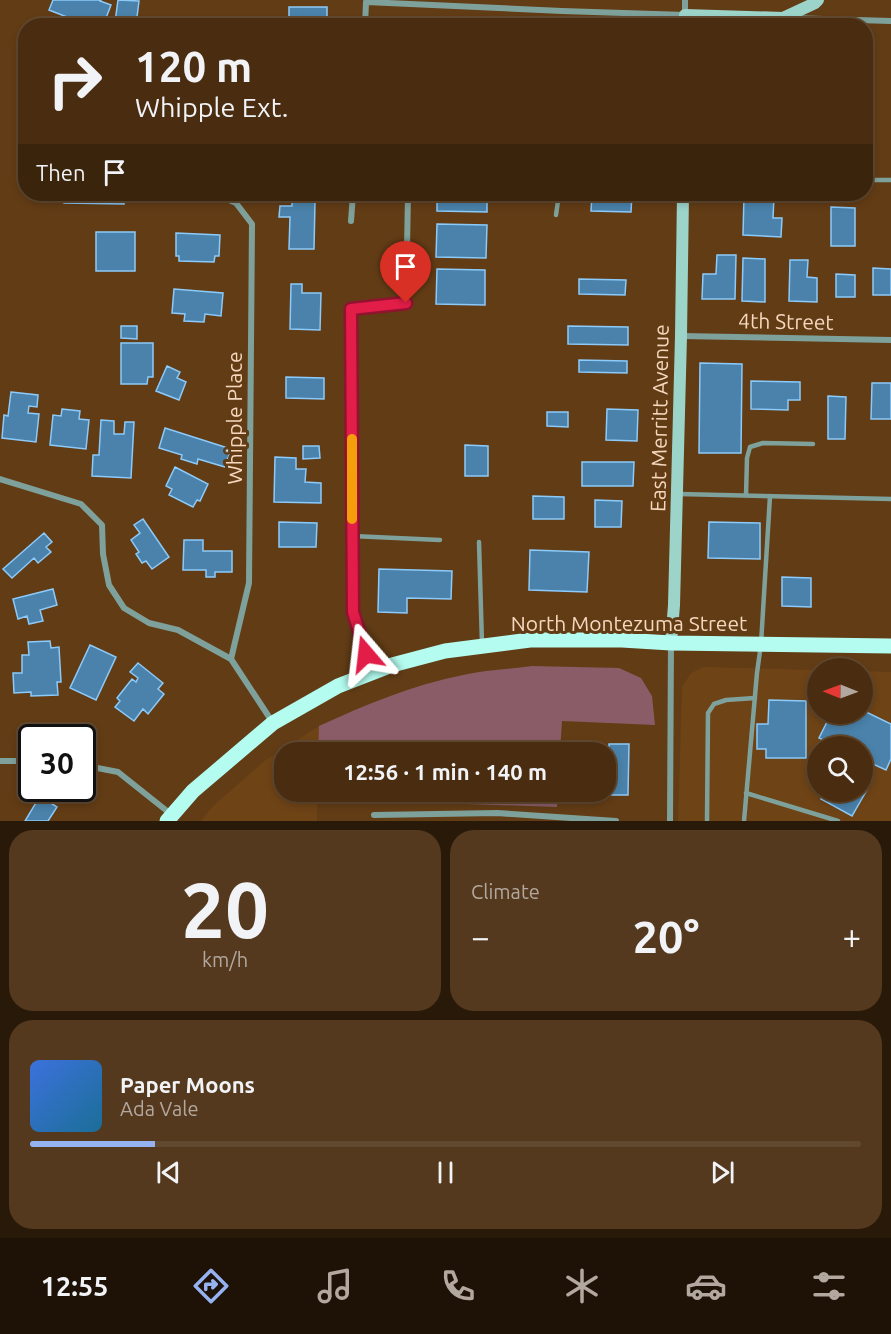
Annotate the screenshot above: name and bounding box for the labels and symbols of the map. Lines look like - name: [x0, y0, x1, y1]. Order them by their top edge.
- pin: [380, 241, 431, 303]
- street label: 4th Street: [738, 308, 834, 334]
- street label: East Merritt Avenue: [645, 324, 673, 512]
- street label: Whipple Place: [222, 351, 246, 485]
- street label: North Montezuma Street: [511, 611, 747, 635]
- position arrow: [334, 622, 398, 686]
- north arrow: [807, 658, 873, 724]
- speed limit sign: 30: [18, 724, 96, 802]

